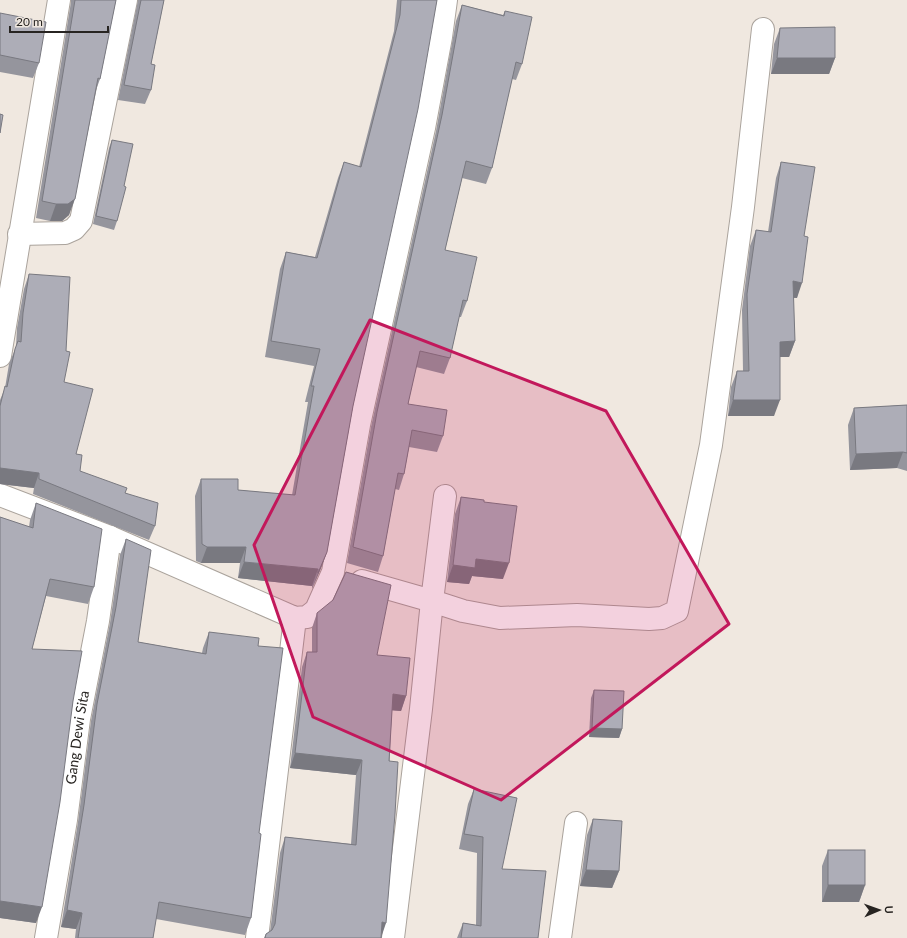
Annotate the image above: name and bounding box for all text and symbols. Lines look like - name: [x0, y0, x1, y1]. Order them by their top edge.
- scale bar: [10, 8, 108, 34]
- text: 20 m: [16, 14, 43, 29]
- street label: Gang Dewi Sita: [62, 689, 92, 785]
- north arrow: [859, 890, 899, 930]
- text: U: [883, 905, 896, 914]

